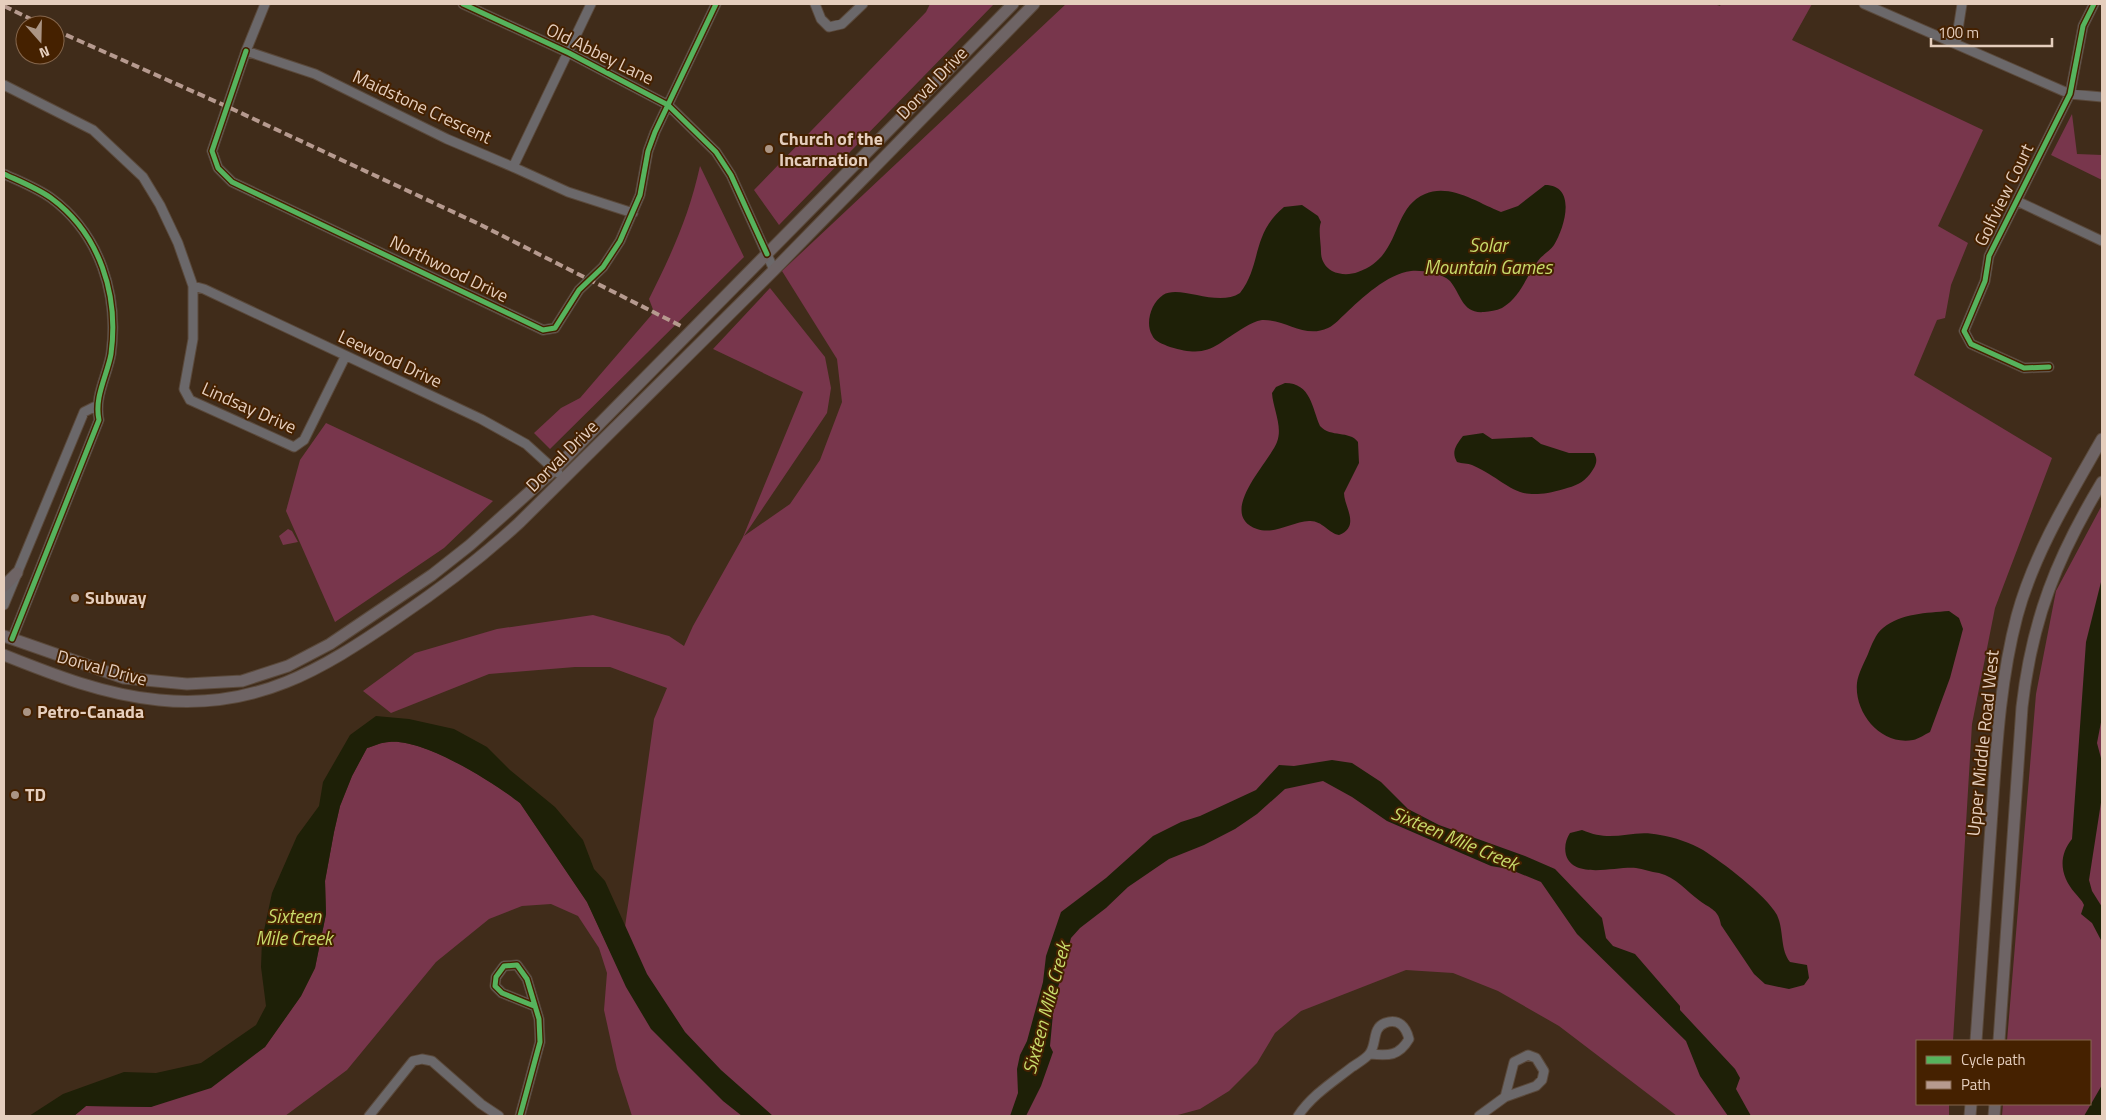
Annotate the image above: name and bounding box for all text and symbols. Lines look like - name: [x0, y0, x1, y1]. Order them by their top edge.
- north arrow: [15, 15, 65, 65]
- scale bar: [1931, 15, 2052, 47]
- street label: Old Abbey Lane: [542, 16, 659, 91]
- text: 100 m: [1938, 21, 1979, 44]
- street label: Dorval Drive: [890, 40, 973, 125]
- text: N: [36, 41, 53, 64]
- street label: Maidstone Crescent: [348, 63, 497, 151]
- place label: Church of the Incarnation: [779, 125, 883, 173]
- street label: Golfview Court: [1967, 138, 2040, 251]
- marker: Church of the Incarnation: [763, 143, 775, 155]
- street label: Northwood Drive: [385, 228, 513, 309]
- water label: Solar Mountain Games: [1424, 230, 1554, 281]
- street label: Leewood Drive: [334, 323, 447, 394]
- street label: Lindsay Drive: [198, 375, 301, 440]
- street label: Dorval Drive: [519, 413, 604, 498]
- place label: Subway: [85, 584, 147, 611]
- marker: Subway: [69, 592, 81, 604]
- street label: Dorval Drive: [54, 643, 150, 693]
- street label: Upper Middle Road West: [1959, 648, 2006, 838]
- place label: Petro-Canada: [37, 698, 144, 725]
- marker: Petro-Canada: [21, 706, 33, 718]
- place label: TD: [25, 781, 46, 808]
- marker: TD: [9, 789, 21, 801]
- water label: Sixteen Mile Creek: [1387, 798, 1526, 878]
- water label: Sixteen Mile Creek: [255, 901, 335, 952]
- water label: Sixteen Mile Creek: [1014, 936, 1078, 1077]
- legend: [1916, 1040, 2091, 1105]
- text: Cycle path: [1961, 1048, 2026, 1071]
- text: Path: [1961, 1073, 1991, 1096]

